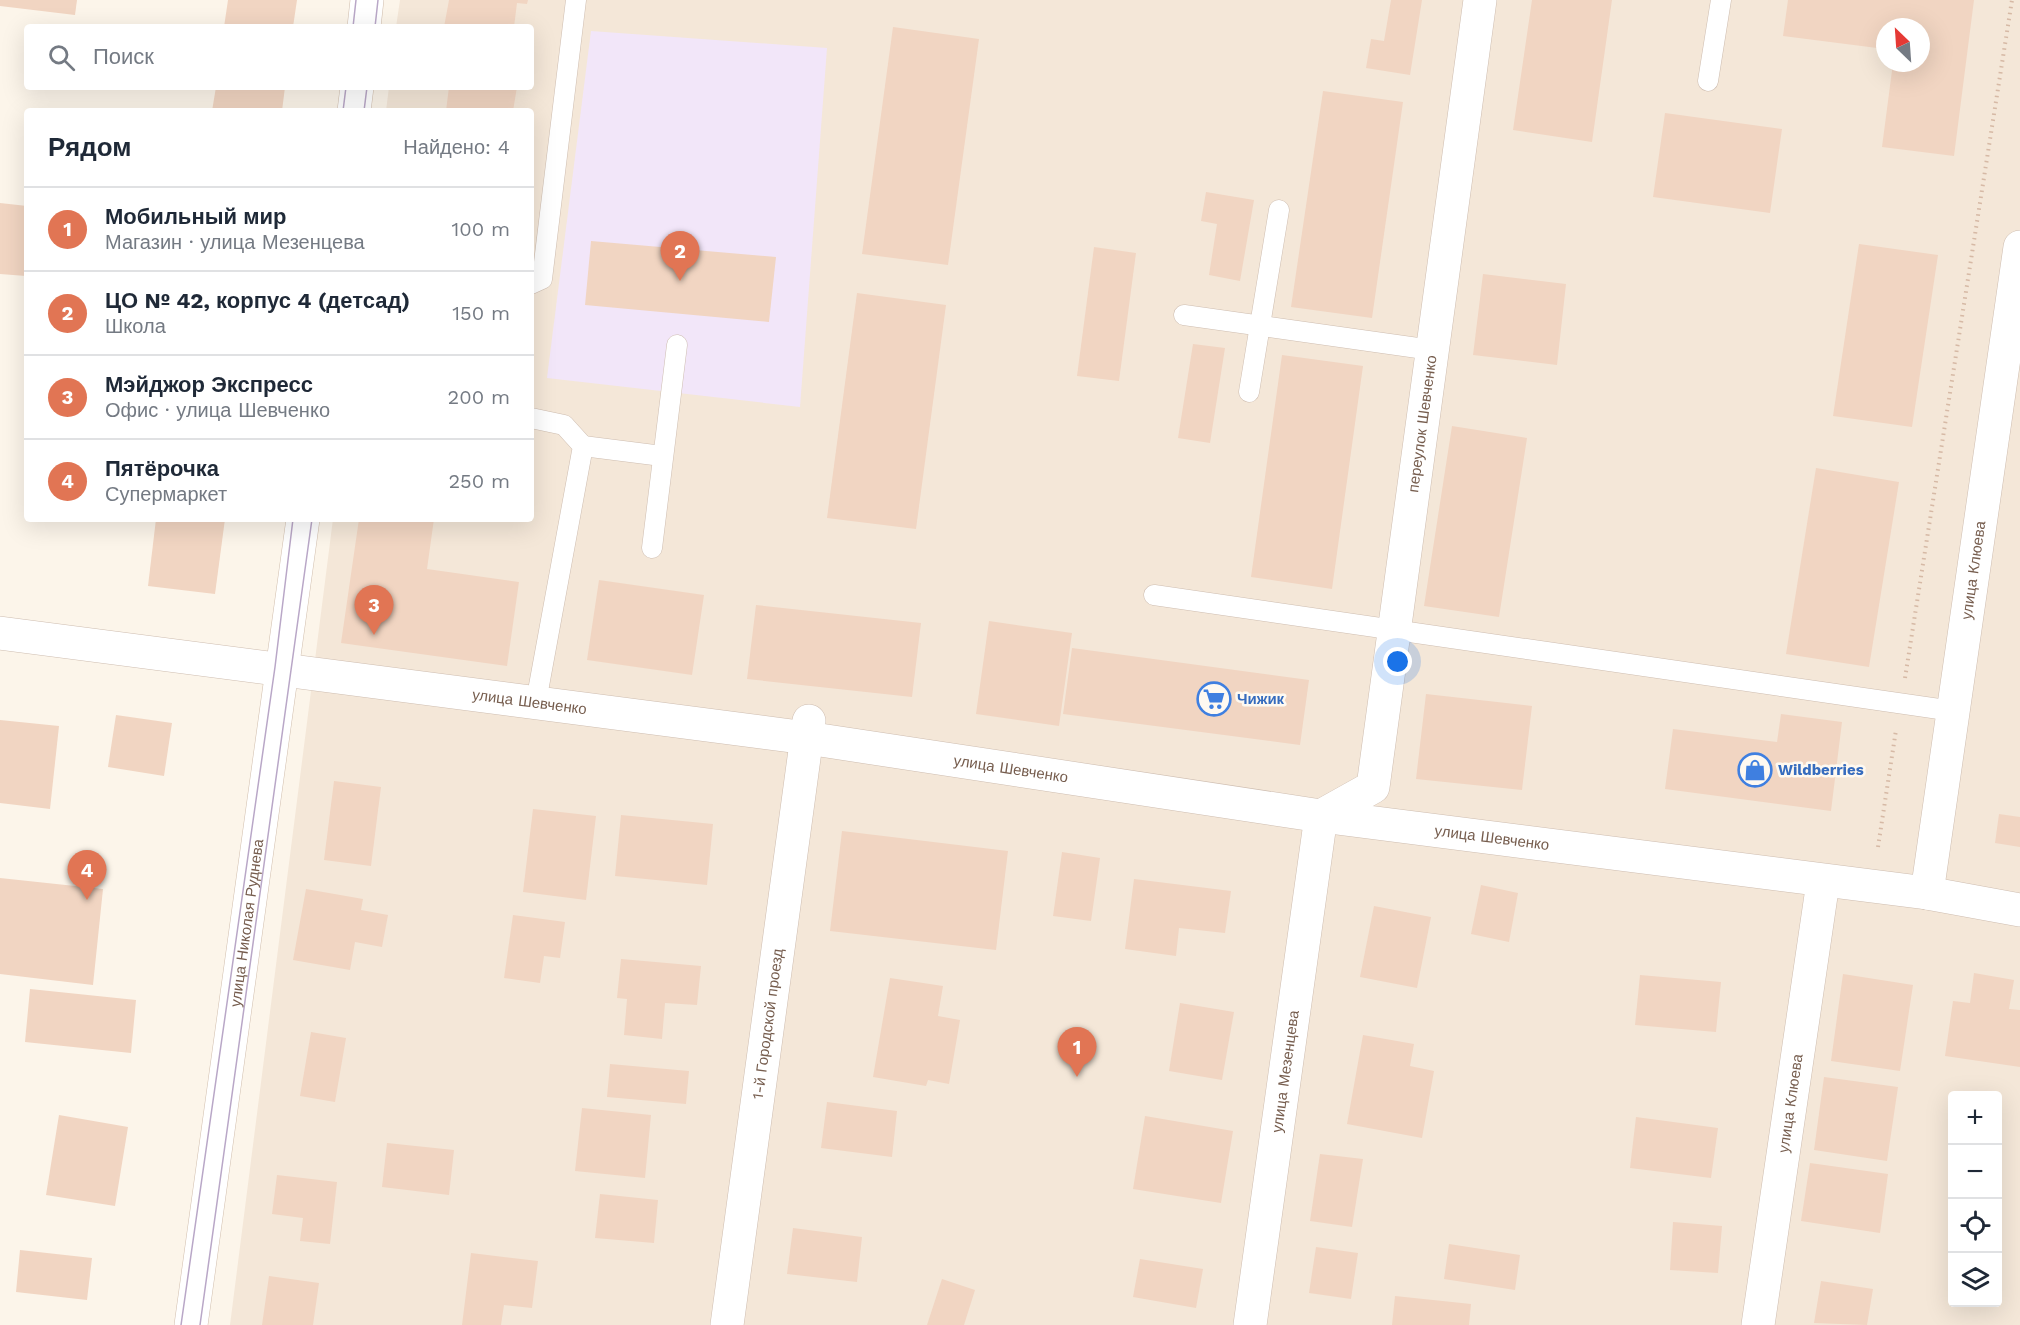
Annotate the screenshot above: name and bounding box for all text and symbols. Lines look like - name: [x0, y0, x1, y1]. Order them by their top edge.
- north arrow: [1876, 18, 1930, 72]
- search box: [24, 24, 534, 90]
- icon: search: [45, 41, 78, 74]
- text: Поиск: [93, 44, 154, 69]
- text: Рядом: [48, 132, 131, 162]
- text: Найдено: 4: [403, 135, 510, 159]
- text: Мобильный мир: [105, 204, 287, 229]
- text: 1: [63, 217, 72, 241]
- text: 100 m: [451, 217, 510, 241]
- text: Магазин · улица Мезенцева: [105, 230, 365, 254]
- pin: 2: [660, 232, 700, 281]
- text: ЦО № 42, корпус 4 (детсад): [105, 288, 410, 313]
- text: 2: [62, 301, 73, 325]
- text: 150 m: [452, 301, 510, 325]
- text: Школа: [105, 314, 166, 338]
- street label: переулок Шевченко: [1404, 354, 1441, 493]
- text: Мэйджор Экспресс: [105, 372, 313, 397]
- text: 3: [62, 385, 73, 409]
- text: 200 m: [448, 385, 510, 409]
- text: Офис · улица Шевченко: [105, 398, 330, 422]
- text: Пятёрочка: [105, 456, 219, 481]
- text: 4: [61, 469, 74, 493]
- text: 250 m: [448, 469, 510, 493]
- text: Супермаркет: [105, 482, 227, 506]
- street label: улица Клюева: [1957, 519, 1990, 621]
- pin: 3: [354, 586, 394, 635]
- your location: [1383, 647, 1412, 676]
- supermarket icon: Чижик: [1196, 681, 1232, 717]
- street label: улица Шевченко: [471, 686, 588, 718]
- place label: Чижик: [1237, 690, 1285, 708]
- street label: улица Шевченко: [953, 751, 1069, 786]
- shop icon: Wildberries: [1737, 752, 1773, 788]
- place label: Wildberries: [1778, 761, 1864, 779]
- street label: улица Шевченко: [1434, 822, 1550, 854]
- street label: улица Николая Руднева: [226, 837, 268, 1008]
- pin: 4: [68, 850, 106, 900]
- street label: 1-й Городской проезд: [749, 947, 787, 1100]
- street label: улица Мезенцева: [1268, 1008, 1303, 1134]
- pin: 1: [1058, 1028, 1096, 1077]
- street label: улица Клюева: [1774, 1052, 1807, 1154]
- map controls: [1948, 1091, 2002, 1307]
- button: +: [1948, 1091, 2002, 1145]
- button: −: [1948, 1145, 2002, 1199]
- button: locate: [1948, 1199, 2002, 1253]
- button: layers: [1948, 1253, 2002, 1307]

